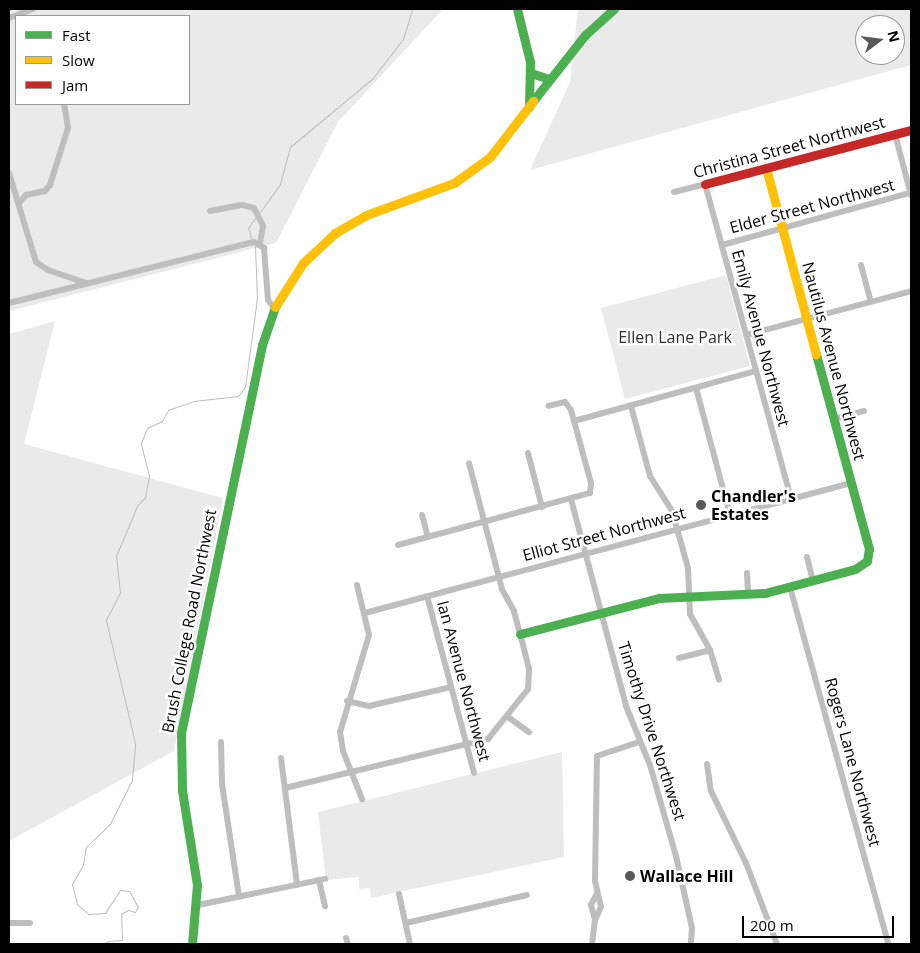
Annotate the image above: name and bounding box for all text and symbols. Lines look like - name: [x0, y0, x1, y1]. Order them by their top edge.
- legend: [15, 15, 190, 105]
- north arrow: [855, 15, 905, 65]
- text: Fast: [62, 25, 91, 45]
- text: N: [883, 28, 905, 44]
- text: Slow: [62, 50, 95, 70]
- text: Jam: [62, 75, 88, 95]
- street label: Christina Street Northwest: [691, 112, 887, 182]
- street label: Elder Street Northwest: [728, 175, 896, 237]
- street label: Emily Avenue Northwest: [728, 247, 794, 429]
- street label: Nautilus Avenue Northwest: [798, 260, 870, 462]
- park label: Ellen Lane Park: [618, 327, 732, 347]
- place label: Chandler's Estates: [711, 486, 796, 524]
- marker: Chandler's Estates: [695, 499, 707, 511]
- street label: Elliot Street Northwest: [520, 503, 688, 565]
- street label: Brush College Road Northwest: [158, 507, 220, 735]
- street label: Ian Avenue Northwest: [433, 599, 495, 763]
- street label: Timothy Drive Northwest: [614, 639, 690, 823]
- street label: Rogers Lane Northwest: [821, 675, 885, 849]
- place label: Wallace Hill: [640, 866, 733, 886]
- marker: Wallace Hill: [624, 870, 636, 882]
- scale bar: [745, 906, 898, 938]
- text: 200 m: [750, 915, 794, 935]

